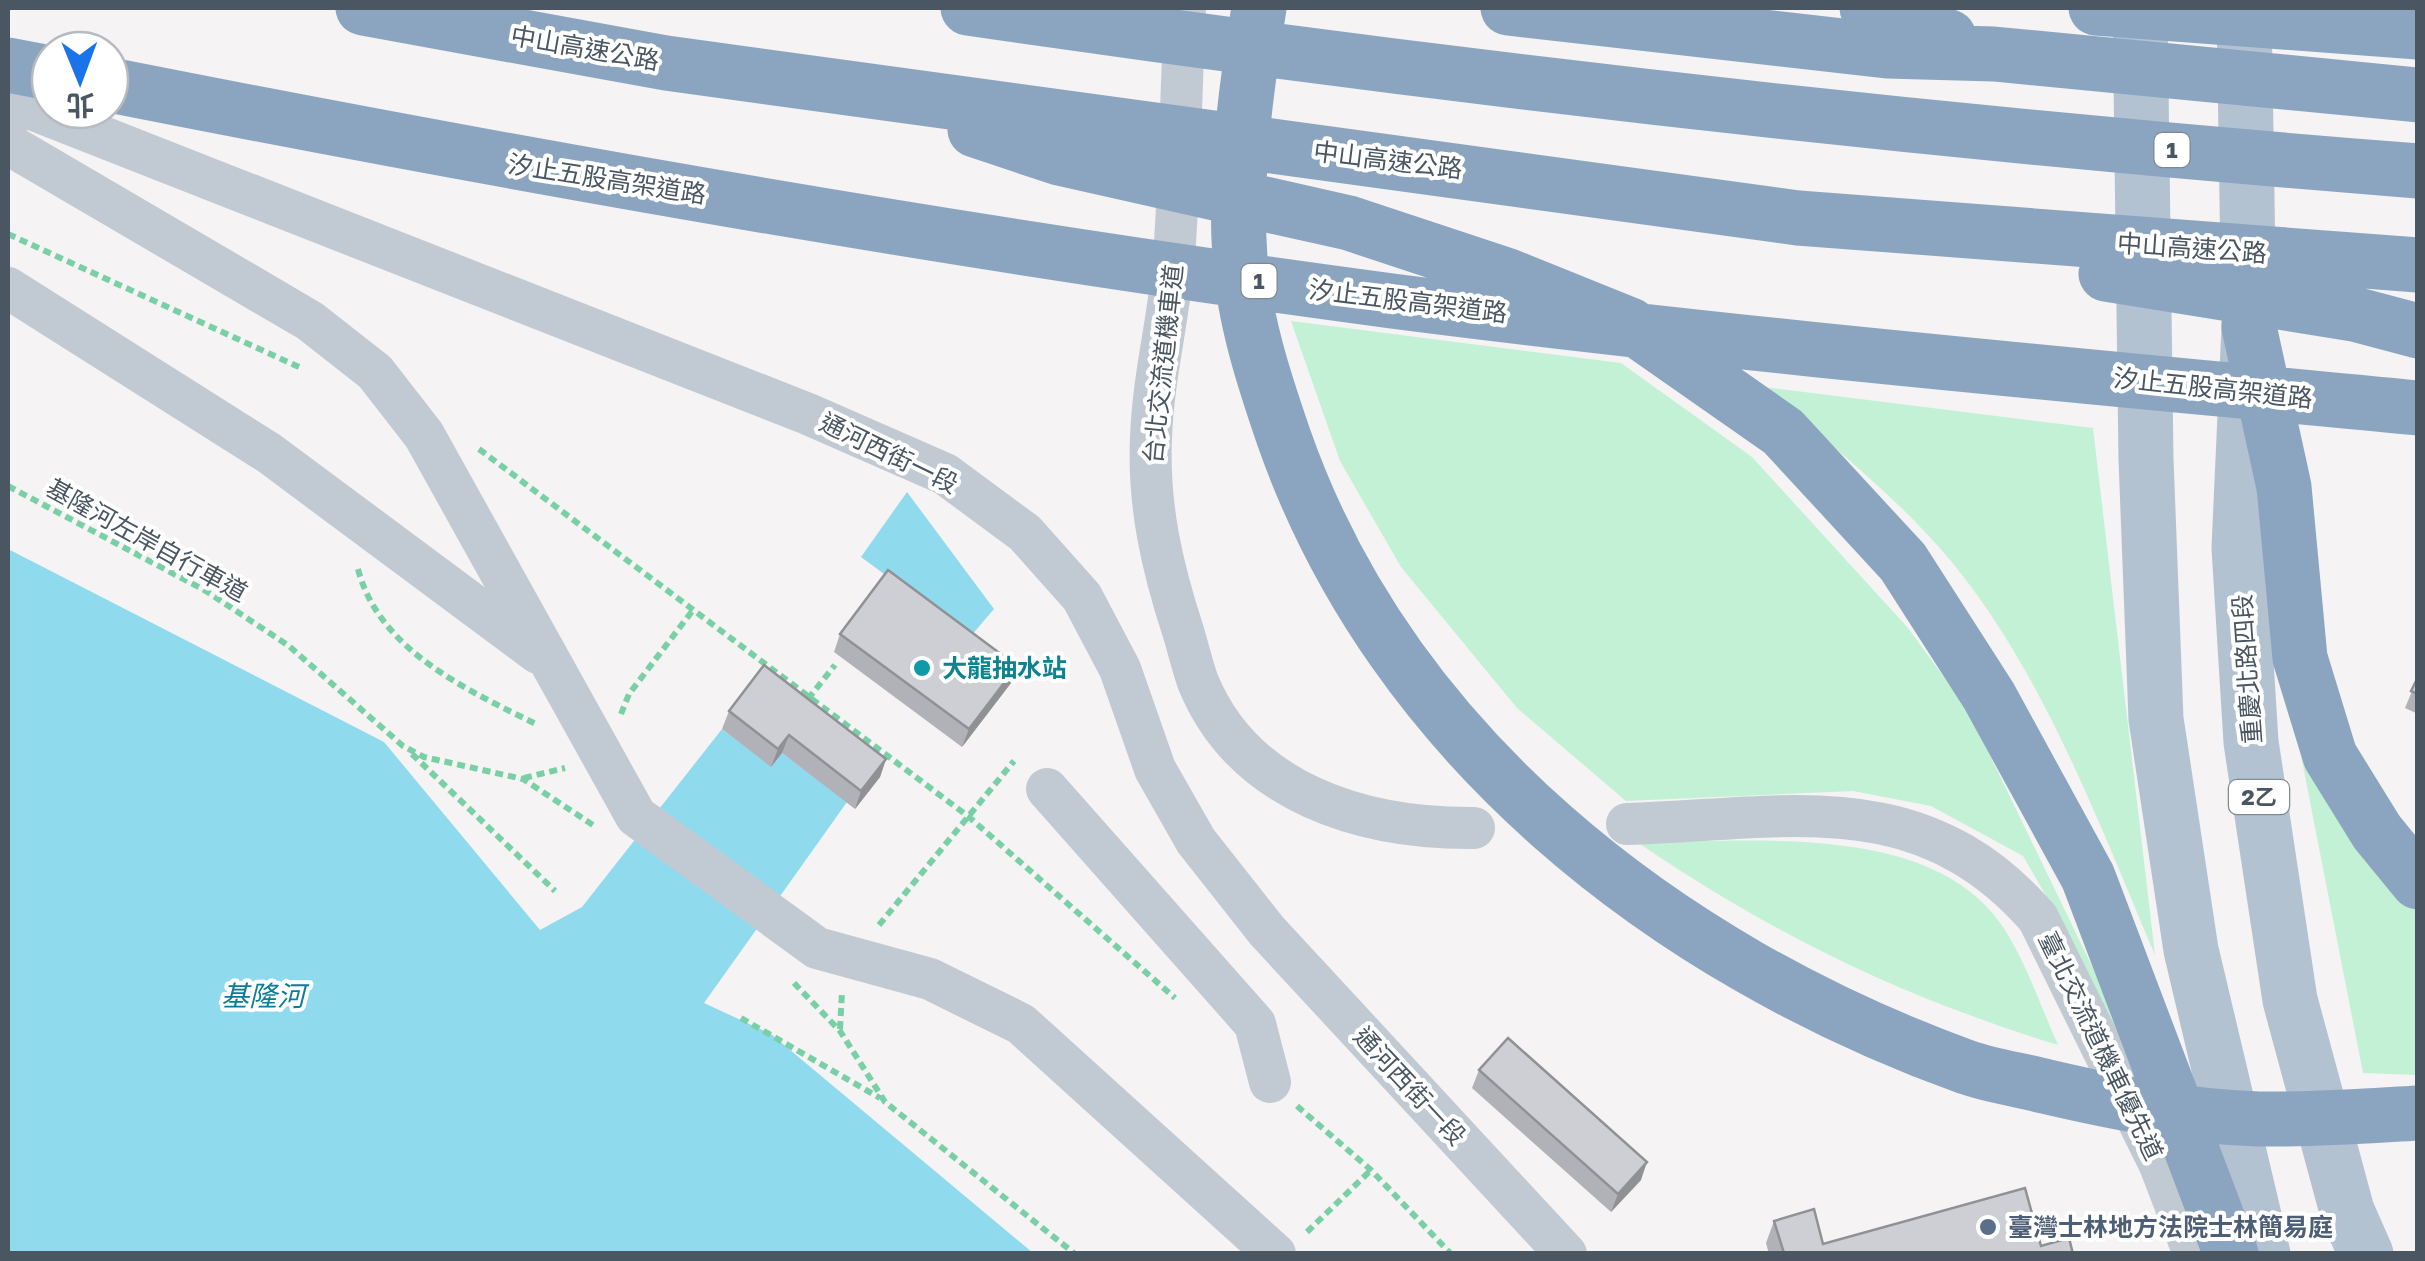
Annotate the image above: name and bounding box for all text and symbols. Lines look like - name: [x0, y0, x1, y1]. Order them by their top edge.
- street label: 中山高速公路: [509, 19, 662, 76]
- north arrow: [30, 30, 130, 130]
- text: 北: [66, 89, 95, 122]
- road number: 1: [2154, 133, 2190, 167]
- street label: 中山高速公路: [1312, 135, 1464, 184]
- street label: 汐止五股高架道路: [506, 148, 708, 209]
- street label: 中山高速公路: [2116, 227, 2268, 268]
- street label: 台北交流道機車道: [1137, 263, 1188, 465]
- road number: 1: [1242, 264, 1276, 298]
- street label: 汐止五股高架道路: [1307, 273, 1509, 328]
- street label: 汐止五股高架道路: [2112, 362, 2314, 413]
- street label: 通河西街一段: [815, 406, 963, 499]
- street label: 基隆河左岸自行車道: [41, 471, 253, 608]
- street label: 重慶北路四段: [2226, 593, 2267, 745]
- place label: 大龍抽水站: [942, 652, 1067, 683]
- marker: 大龍抽水站: [911, 657, 933, 679]
- road number: 2乙: [2229, 780, 2289, 814]
- street label: 臺北交流道機車優先道: [2033, 927, 2170, 1165]
- water label: 基隆河: [221, 979, 310, 1012]
- street label: 通河西街一段: [1348, 1020, 1473, 1151]
- place label: 臺灣士林地方法院士林簡易庭: [2008, 1211, 2333, 1242]
- marker: 臺灣士林地方法院士林簡易庭: [1977, 1216, 1999, 1238]

